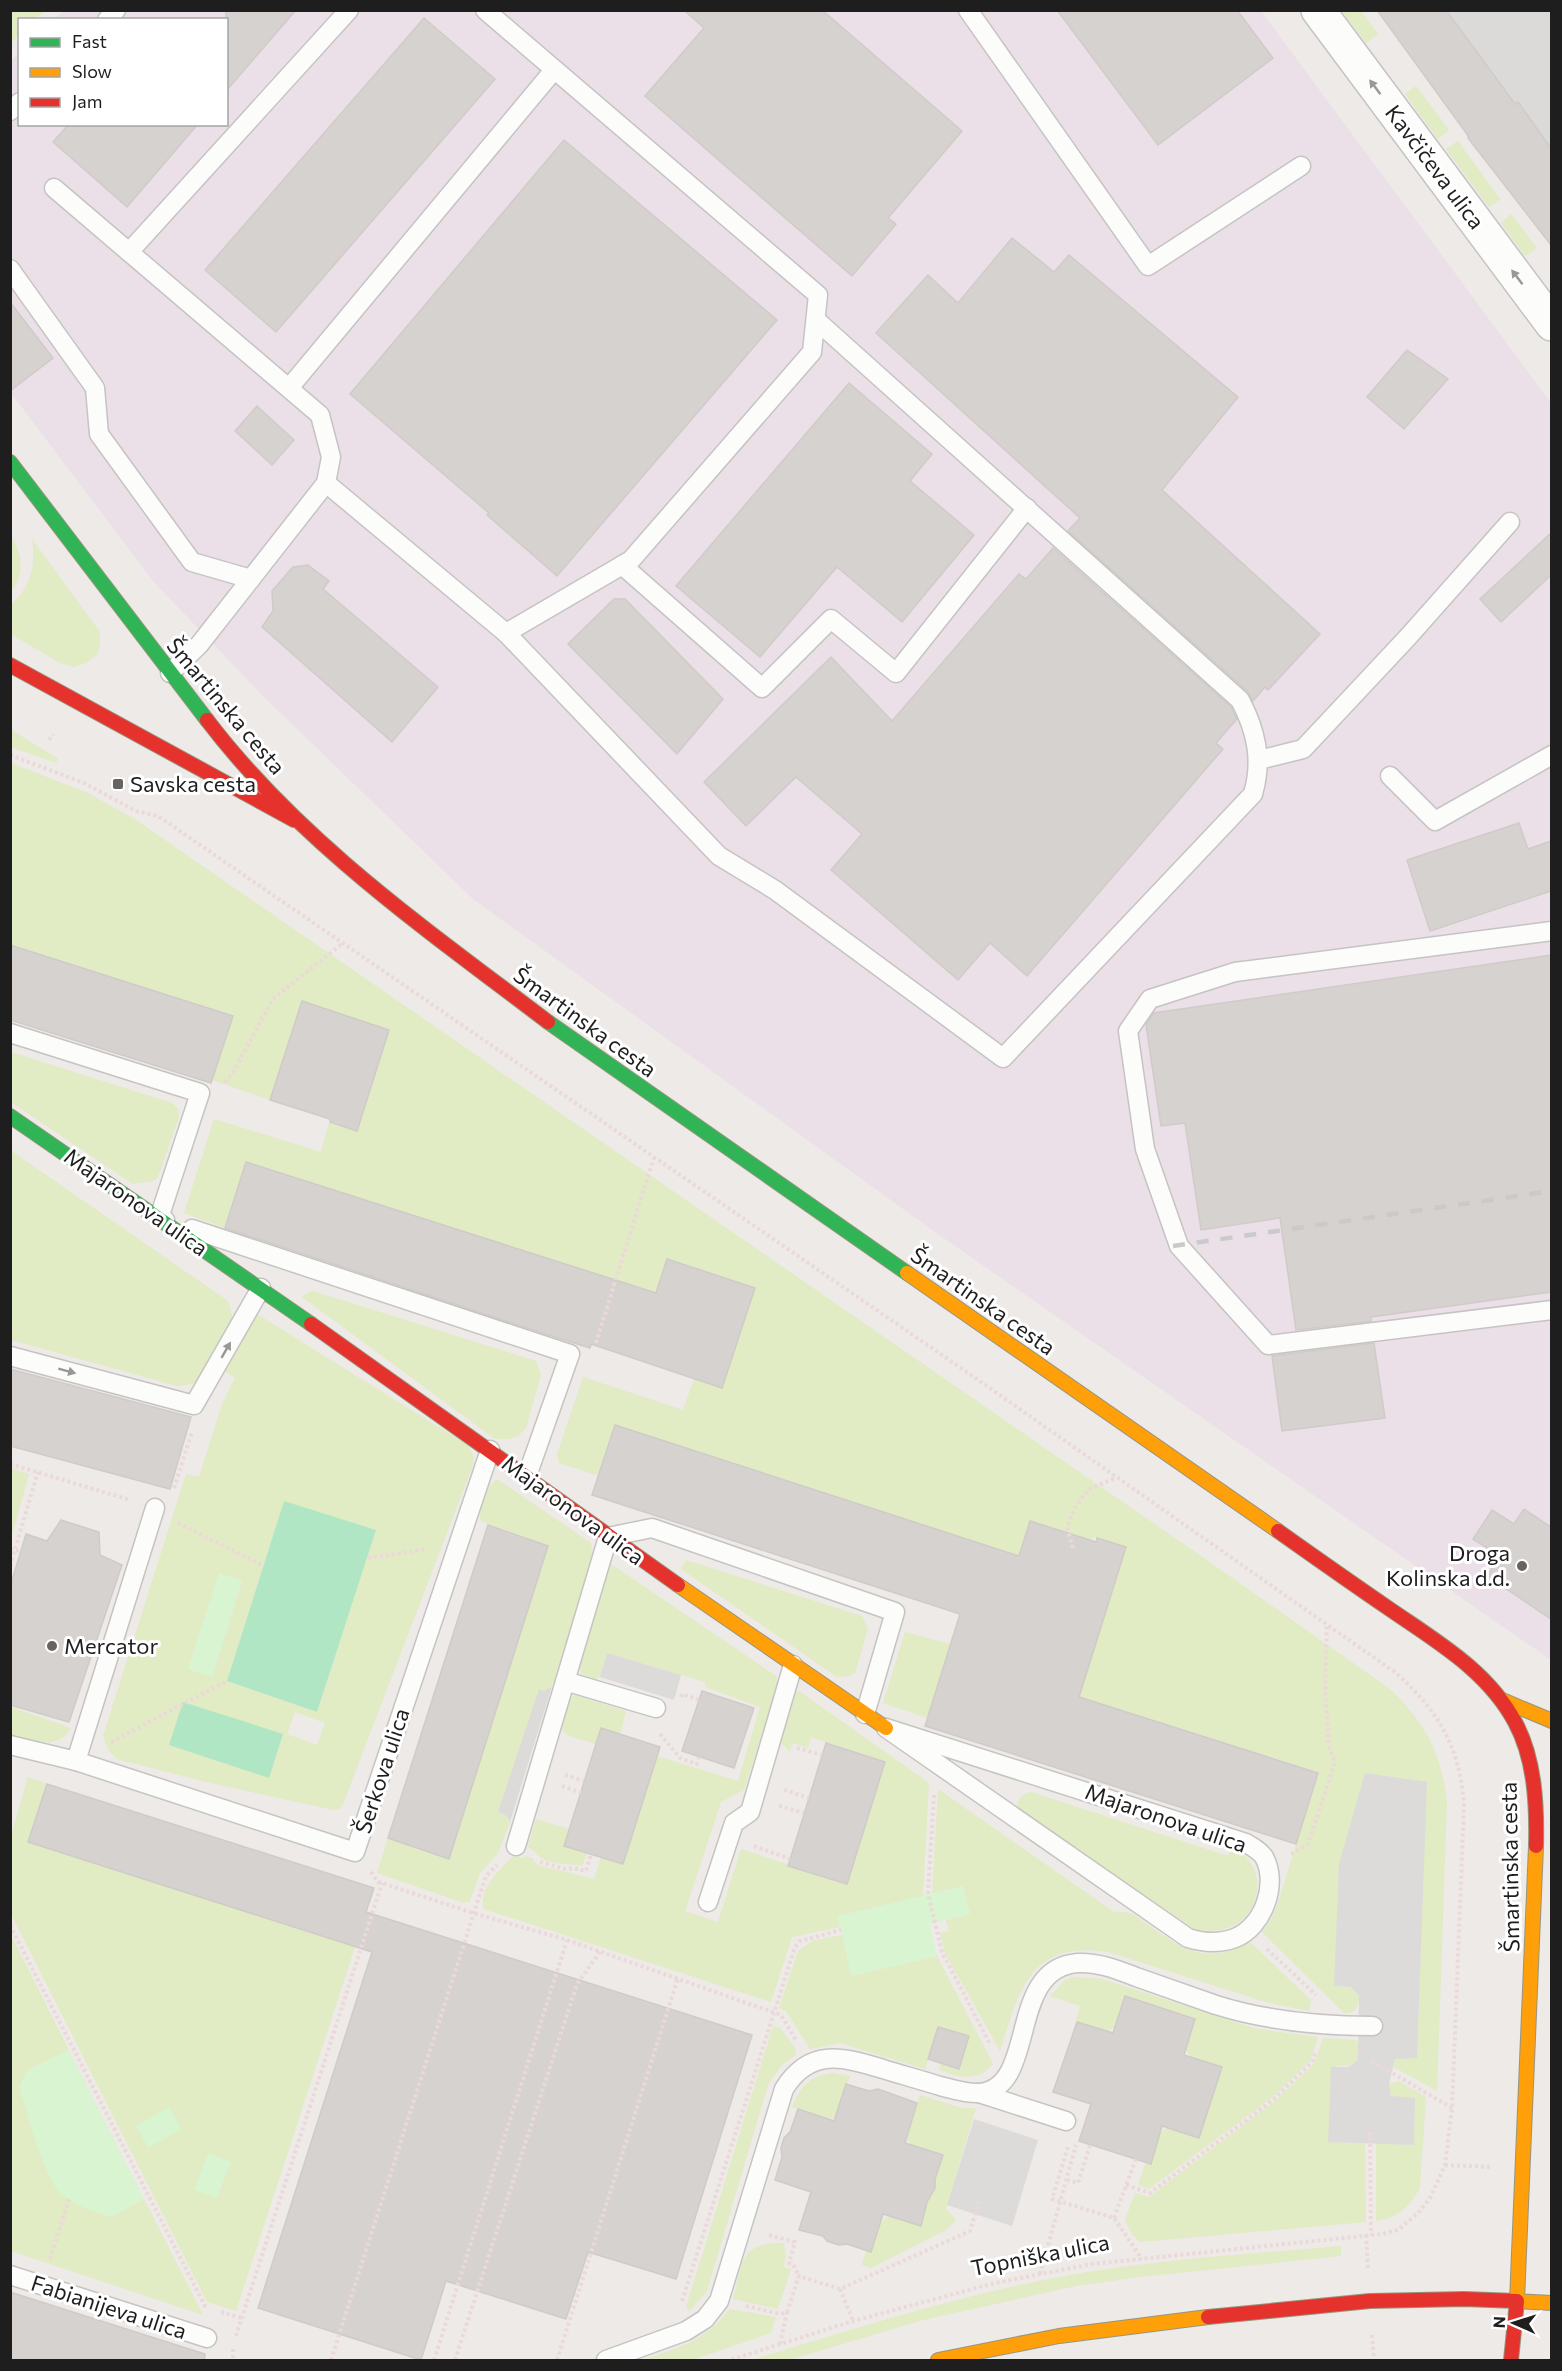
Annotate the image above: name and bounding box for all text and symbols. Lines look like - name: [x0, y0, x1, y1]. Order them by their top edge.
- legend: [18, 18, 228, 126]
- text: Fast: [72, 30, 107, 52]
- text: Slow: [72, 60, 112, 82]
- one-way arrow: [1369, 79, 1381, 95]
- text: Jam: [72, 90, 102, 112]
- street label: Kavčičeva ulica: [1380, 99, 1491, 234]
- one-way arrow: [1511, 269, 1523, 284]
- street label: Šmartinska cesta: [161, 632, 291, 780]
- place label: Savska cesta: [130, 770, 256, 797]
- marker: Savska cesta: [111, 777, 125, 791]
- street label: Šmartinska cesta: [508, 961, 662, 1083]
- street label: Majaronova ulica: [59, 1142, 213, 1261]
- street label: Šmartinska cesta: [906, 1241, 1061, 1360]
- one-way arrow: [220, 1342, 231, 1358]
- one-way arrow: [58, 1367, 76, 1376]
- street label: Majaronova ulica: [497, 1449, 650, 1570]
- place label: Droga Kolinska d.d.: [1386, 1539, 1510, 1591]
- marker: Droga Kolinska d.d.: [1515, 1559, 1529, 1573]
- place label: Mercator: [64, 1632, 158, 1659]
- marker: Mercator: [45, 1639, 59, 1653]
- street label: Šerkova ulica: [349, 1705, 414, 1837]
- street label: Majaronova ulica: [1082, 1777, 1250, 1858]
- street label: Šmartinska cesta: [1495, 1782, 1524, 1952]
- street label: Topniška ulica: [968, 2228, 1111, 2281]
- street label: Fabianijeva ulica: [28, 2269, 190, 2344]
- north arrow: [1484, 2293, 1544, 2353]
- text: N: [1489, 2316, 1508, 2329]

